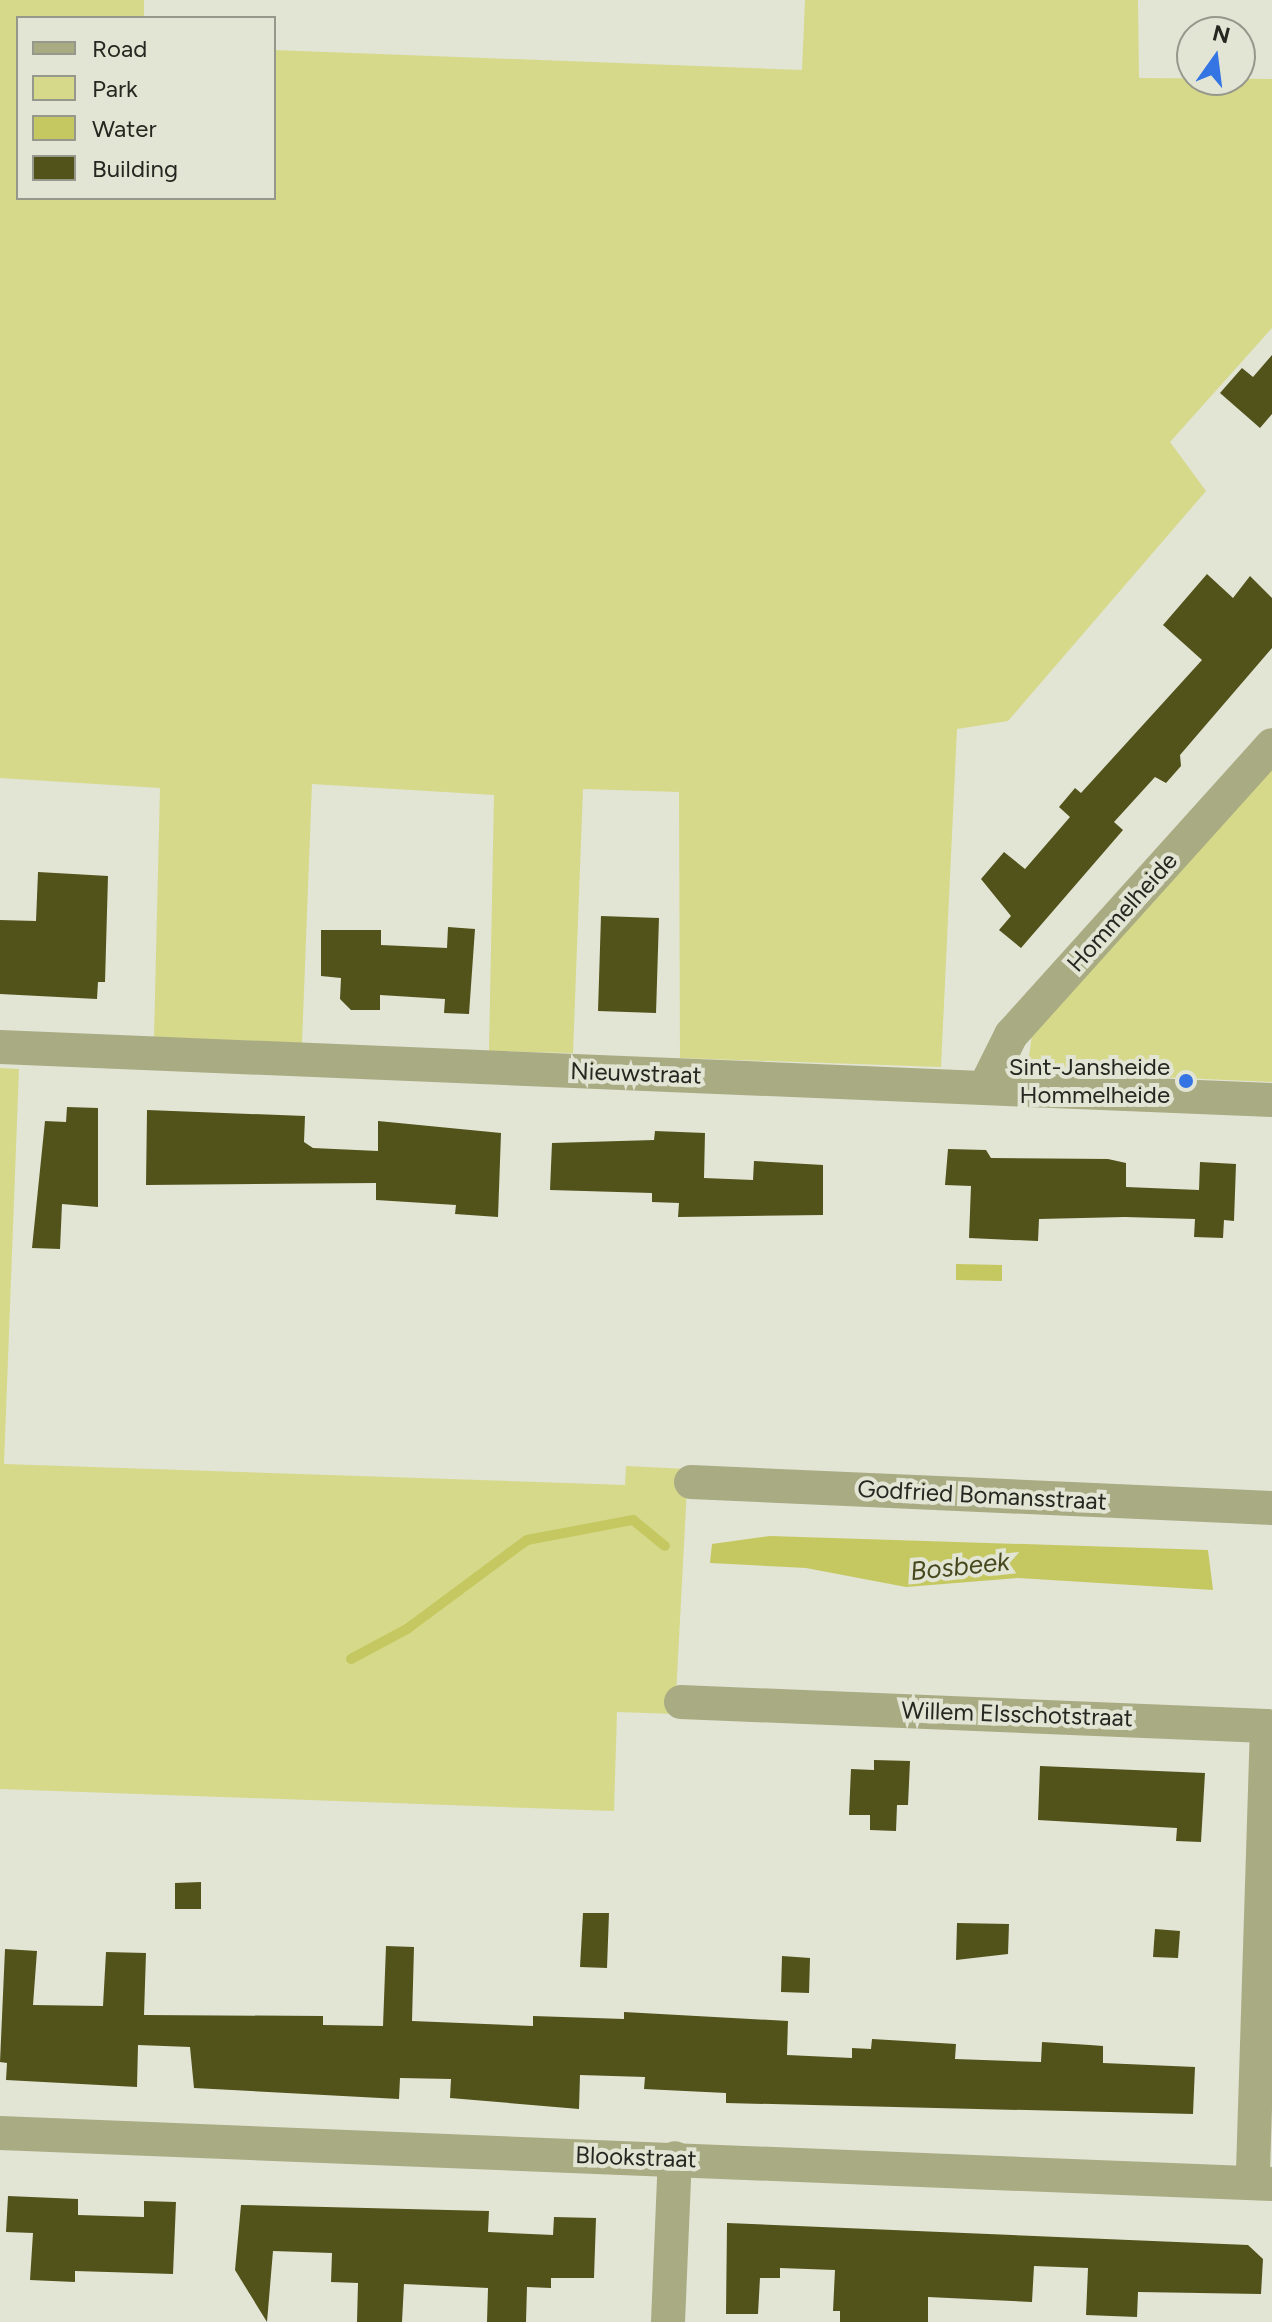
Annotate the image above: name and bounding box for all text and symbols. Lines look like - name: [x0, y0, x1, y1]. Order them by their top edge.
- legend: [16, 16, 276, 200]
- north arrow: [1176, 16, 1256, 96]
- text: N: [1210, 19, 1233, 49]
- text: Road: [92, 34, 147, 63]
- text: Park: [92, 74, 138, 103]
- text: Water: [92, 114, 157, 143]
- text: Building: [92, 154, 178, 183]
- street label: Hommelheide: [1061, 846, 1183, 978]
- place label: Sint-Jansheide Hommelheide: [1009, 1053, 1170, 1109]
- street label: Nieuwstraat: [570, 1056, 702, 1090]
- marker: Sint-Jansheide Hommelheide: [1177, 1072, 1195, 1090]
- street label: Godfried Bomansstraat: [857, 1474, 1107, 1516]
- water label: Bosbeek: [909, 1546, 1011, 1588]
- street label: Willem Elsschotstraat: [901, 1696, 1133, 1732]
- street label: Blookstraat: [575, 2140, 697, 2174]

